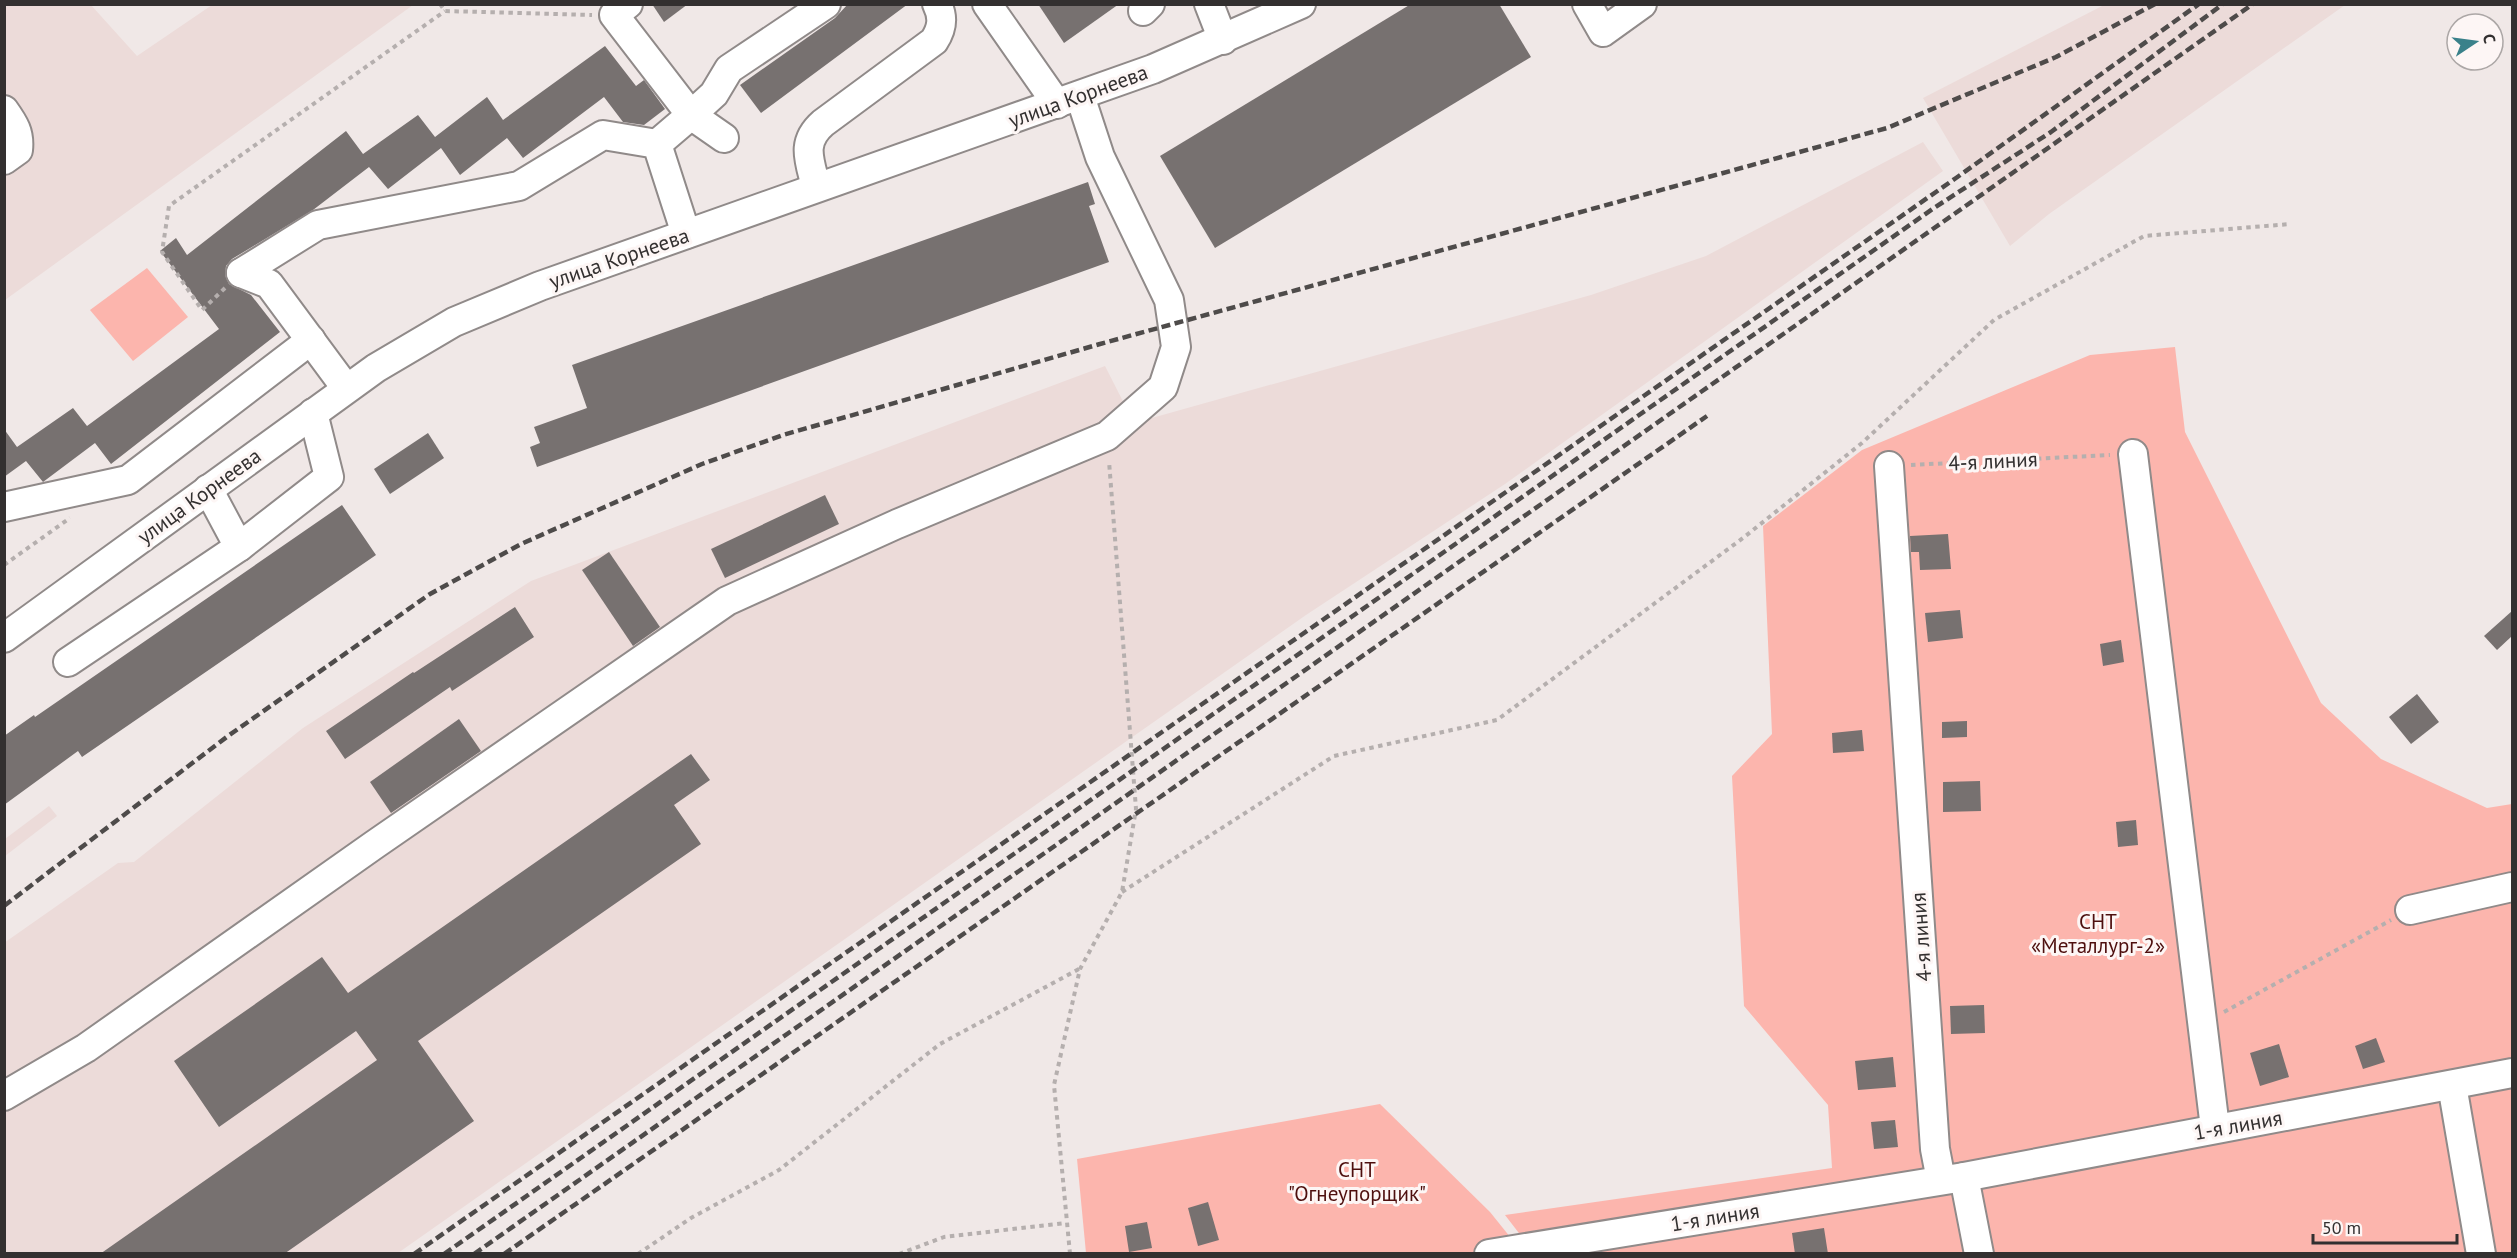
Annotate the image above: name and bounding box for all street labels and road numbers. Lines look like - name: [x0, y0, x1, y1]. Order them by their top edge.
- street label: улица Корнеева: [1005, 58, 1151, 134]
- street label: улица Корнеева: [545, 221, 693, 295]
- street label: улица Корнеева: [132, 442, 266, 550]
- street label: 4-я линия: [1948, 445, 2038, 477]
- street label: 4-я линия: [1904, 891, 1938, 983]
- street label: 1-я линия: [2192, 1104, 2284, 1146]
- street label: 1-я линия: [1669, 1197, 1761, 1237]

